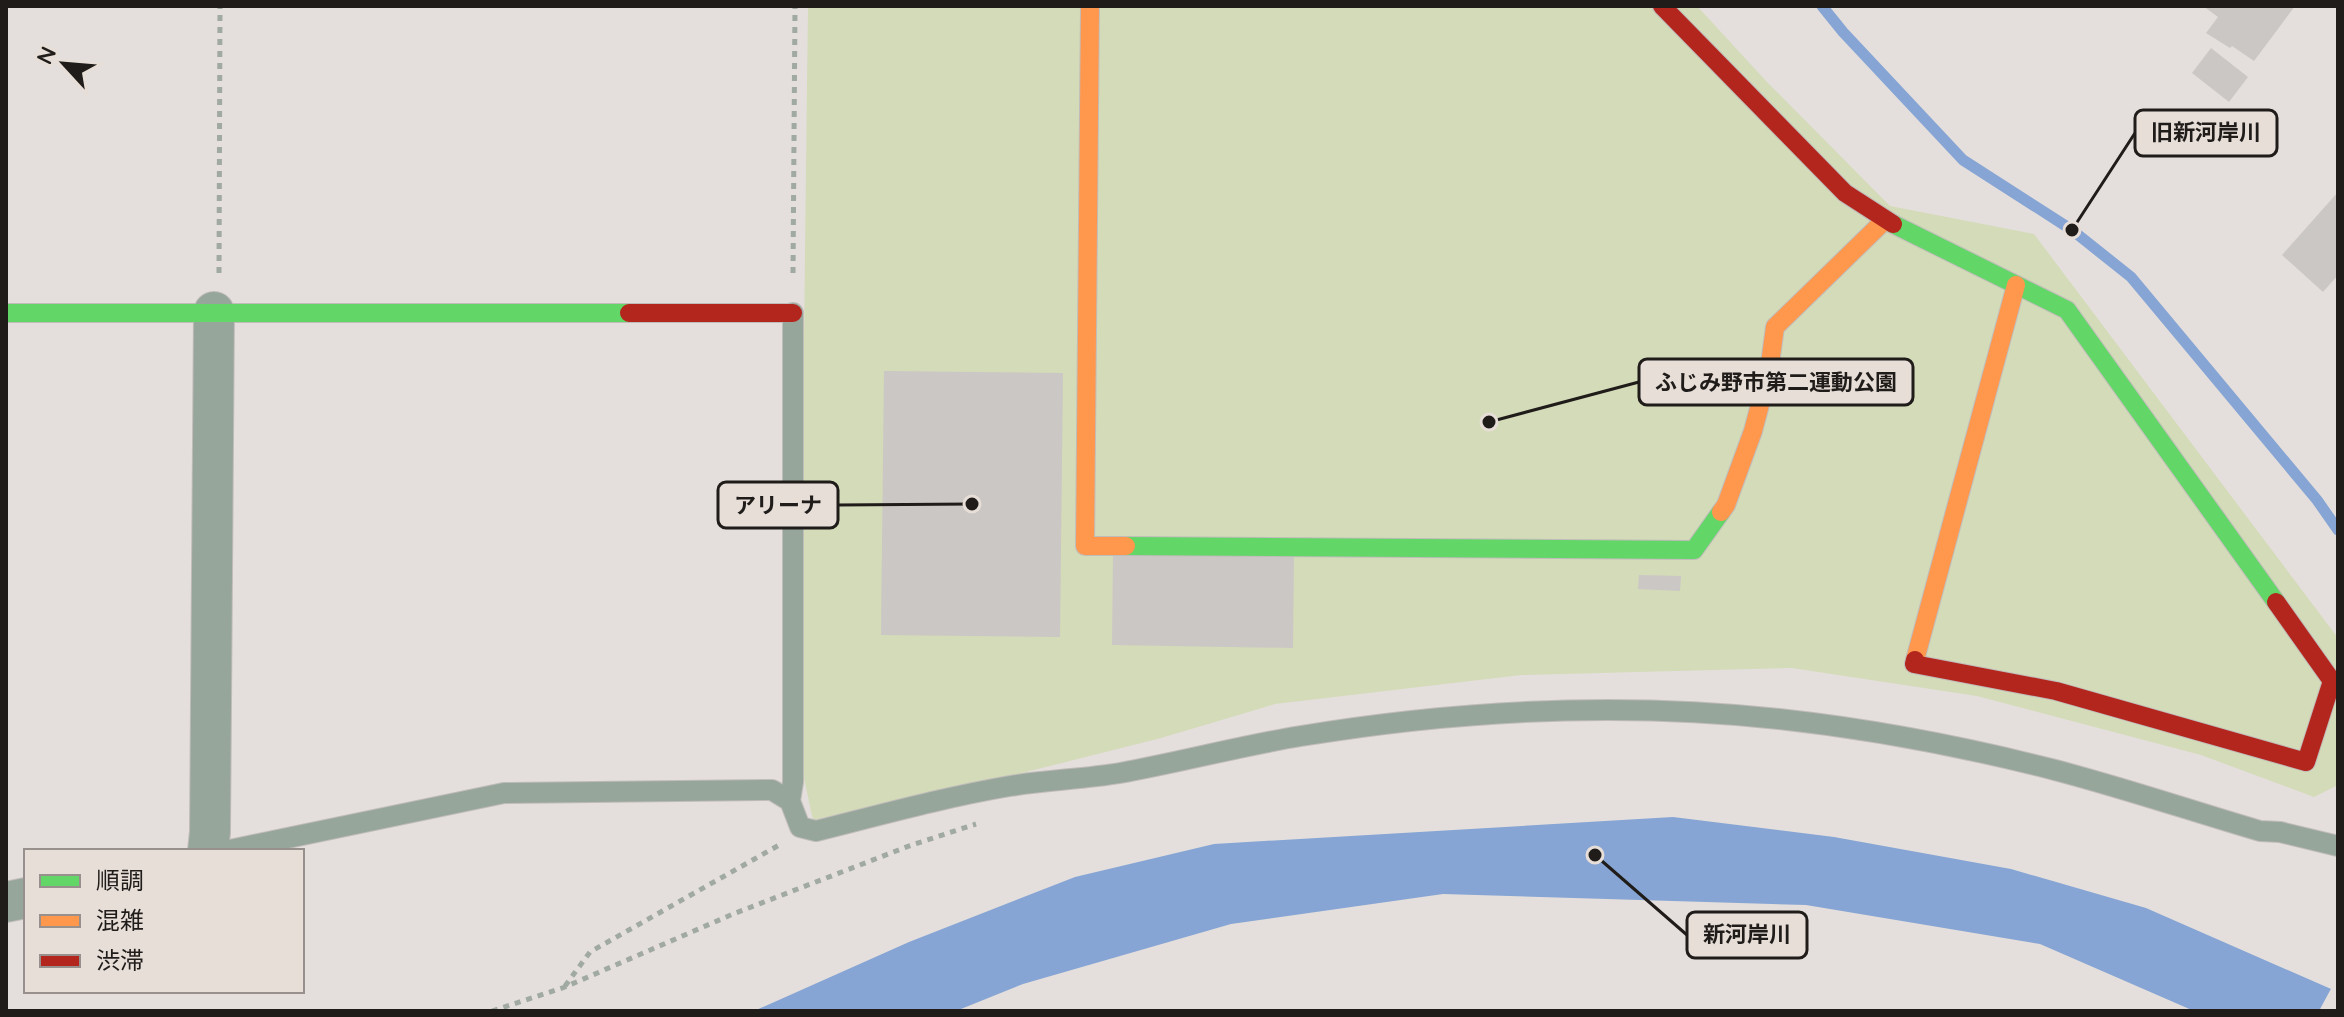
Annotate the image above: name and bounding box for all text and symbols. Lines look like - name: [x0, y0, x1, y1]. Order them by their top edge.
- north arrow: [24, 24, 104, 104]
- text: N: [30, 42, 62, 69]
- callout: 旧新河岸川: [2135, 110, 2277, 156]
- text: 旧新河岸川: [2151, 118, 2261, 146]
- callout: ふじみ野市第二運動公園: [1639, 359, 1913, 405]
- text: ふじみ野市第二運動公園: [1655, 368, 1897, 396]
- callout: アリーナ: [718, 482, 838, 528]
- text: アリーナ: [734, 491, 822, 519]
- legend: [24, 849, 304, 993]
- text: 順調: [96, 865, 144, 895]
- text: 混雑: [96, 905, 144, 935]
- callout: 新河岸川: [1687, 912, 1807, 958]
- text: 新河岸川: [1703, 920, 1791, 948]
- text: 渋滞: [96, 945, 144, 975]

